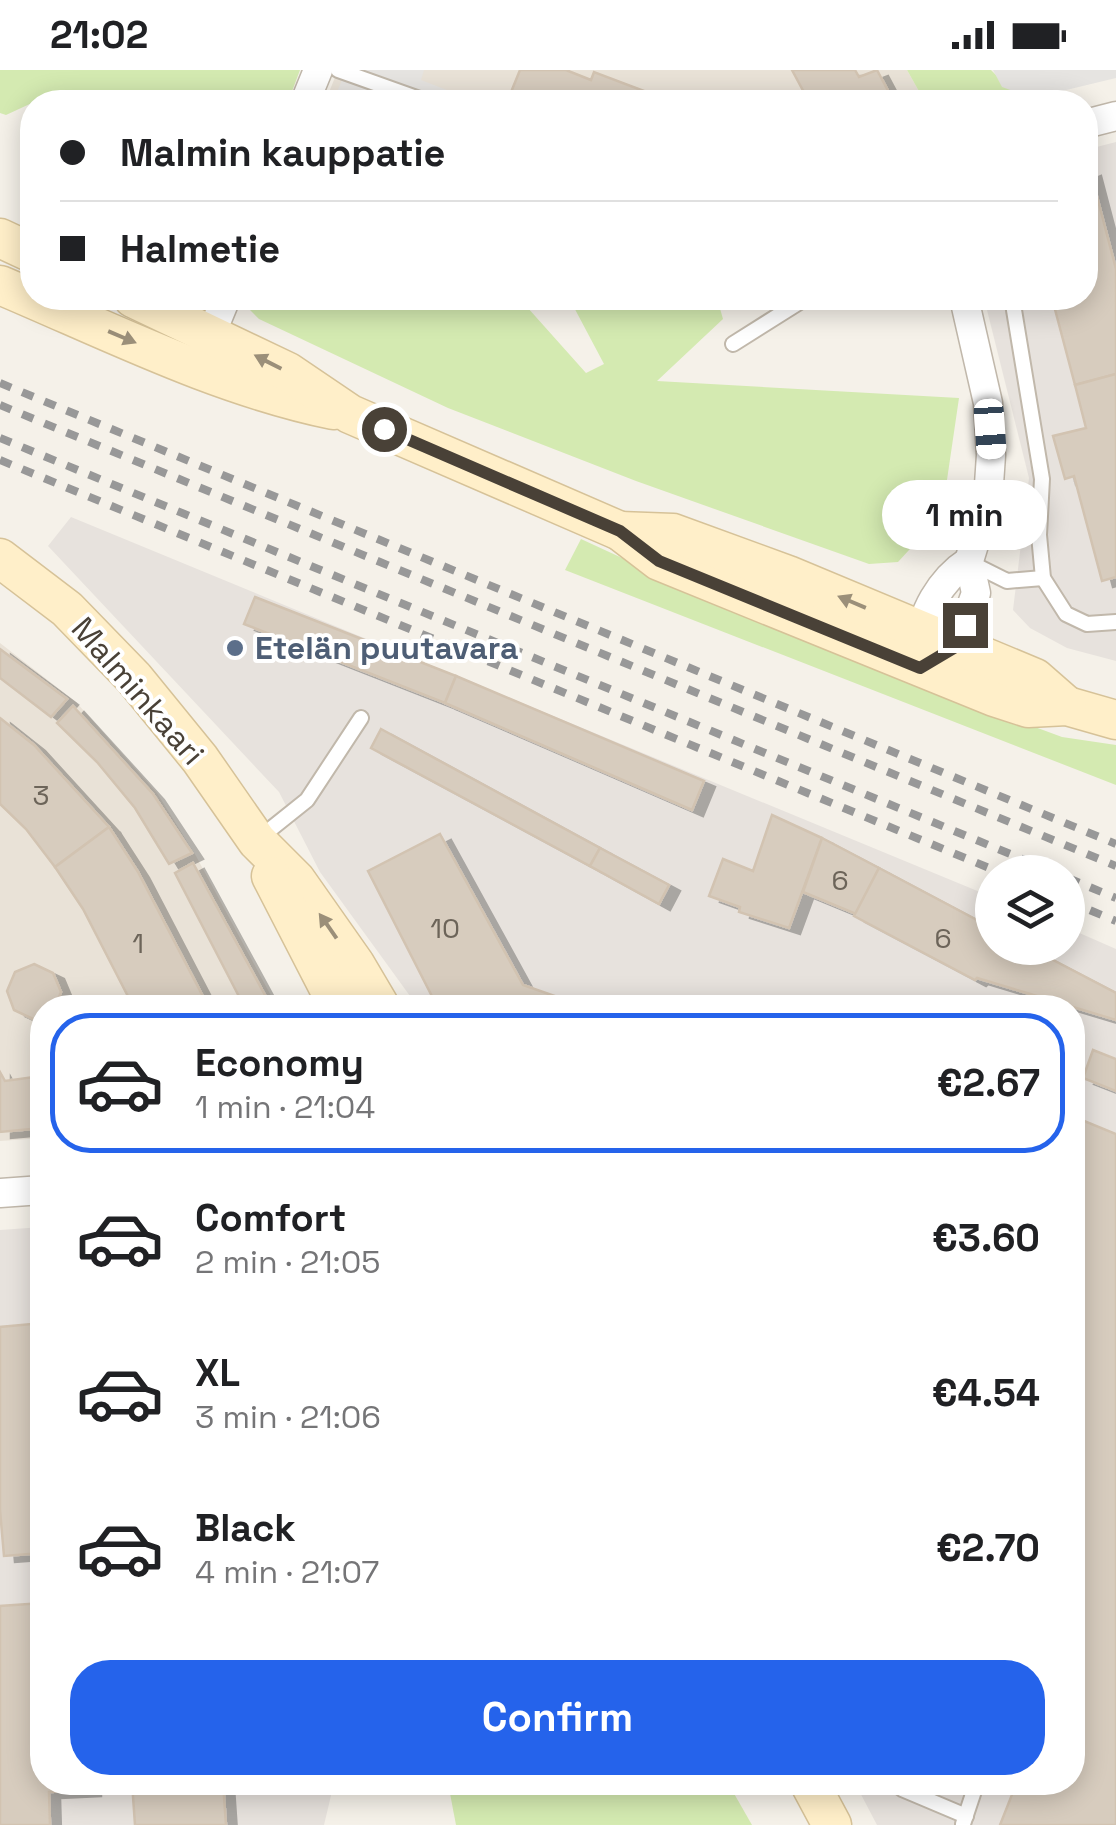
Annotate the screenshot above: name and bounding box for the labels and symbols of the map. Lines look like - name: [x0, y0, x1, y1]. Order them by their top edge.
- one-way arrow: [107, 329, 137, 345]
- one-way arrow: [254, 354, 283, 371]
- car: [973, 398, 1007, 460]
- route start: [362, 407, 407, 452]
- callout: 1 min: [882, 480, 1048, 550]
- one-way arrow: [837, 594, 867, 610]
- route end: [943, 603, 988, 648]
- street label: Malminkaari: [63, 609, 213, 773]
- place label: Etelän puutavara: [255, 628, 519, 668]
- marker: Etelän puutavara: [224, 637, 246, 659]
- house number: 3: [33, 777, 49, 813]
- house number: 6: [831, 862, 849, 898]
- house number: 10: [430, 910, 460, 946]
- one-way arrow: [319, 913, 338, 939]
- house number: 6: [934, 920, 952, 956]
- house number: 1: [132, 925, 144, 961]

